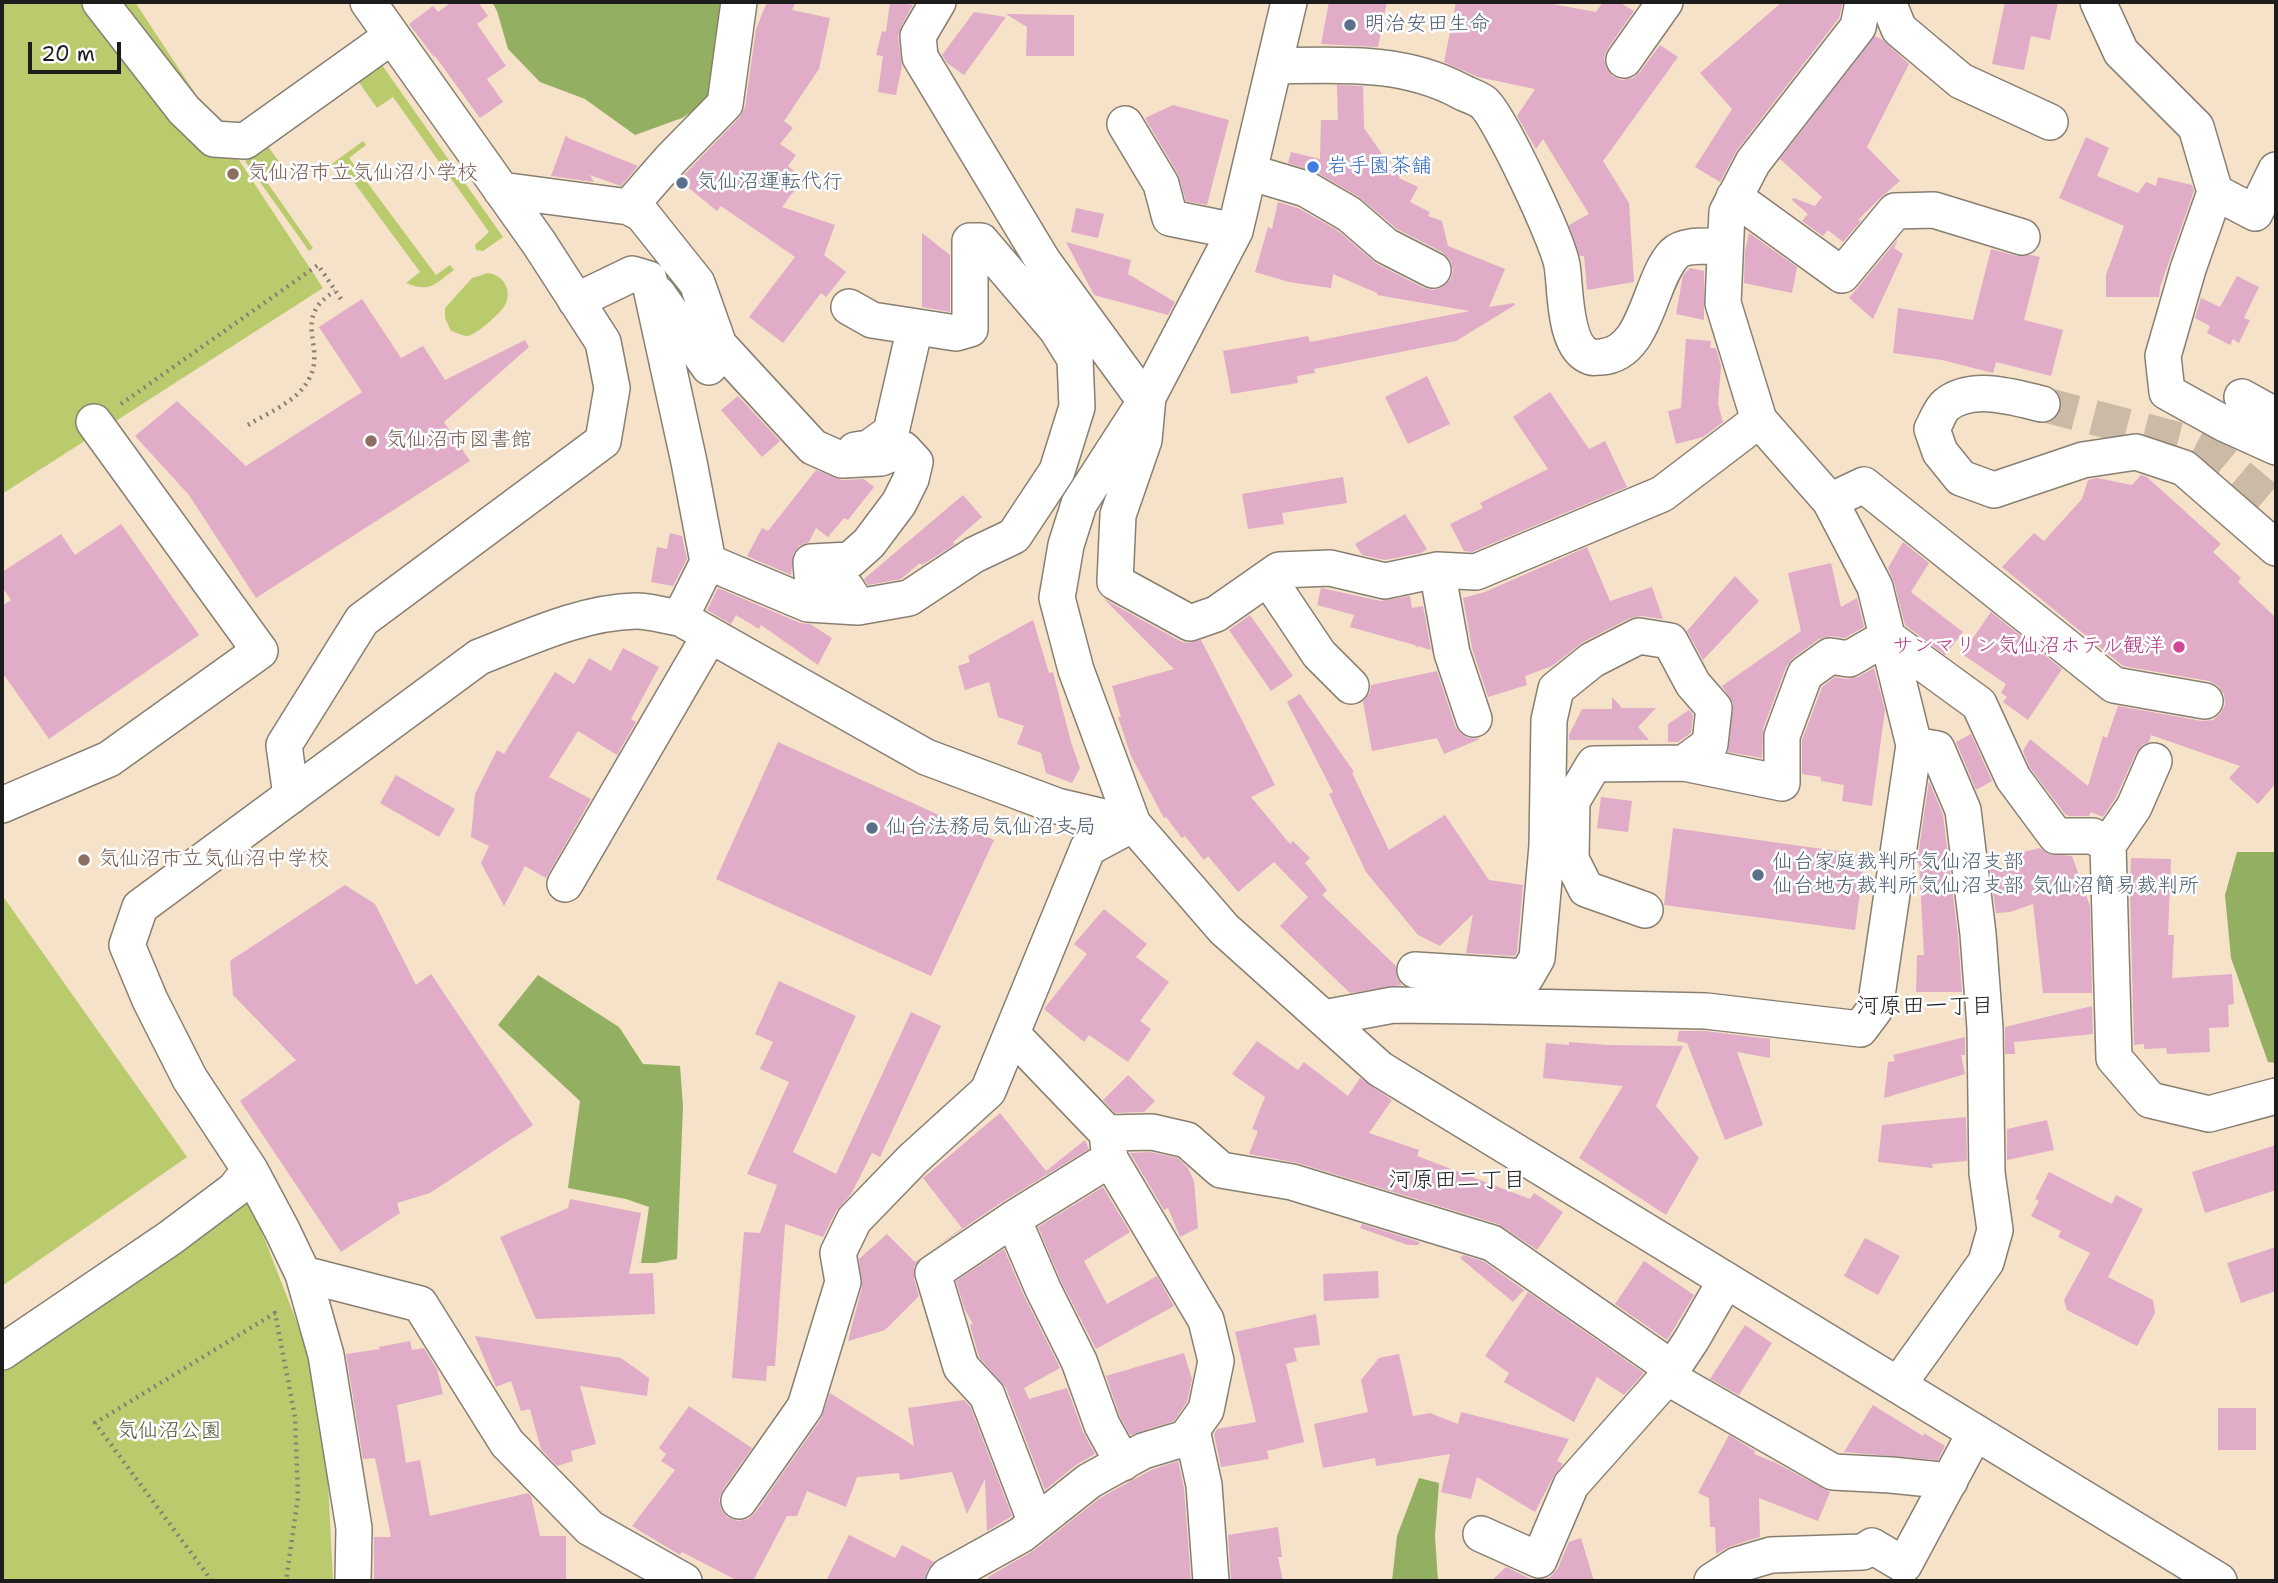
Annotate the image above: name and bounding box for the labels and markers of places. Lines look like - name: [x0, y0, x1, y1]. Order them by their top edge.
- place label: 明治安田生命: [1364, 12, 1490, 38]
- marker: 明治安田生命: [1342, 17, 1358, 33]
- place label: 岩手園茶舗: [1327, 154, 1432, 180]
- marker: 岩手園茶舗: [1305, 159, 1321, 175]
- place label: 気仙沼市立気仙沼小学校: [247, 161, 478, 187]
- marker: 気仙沼市立気仙沼小学校: [225, 166, 241, 182]
- place label: 気仙沼運転代行: [696, 170, 843, 196]
- marker: 気仙沼運転代行: [674, 175, 690, 191]
- place label: 気仙沼市図書館: [385, 428, 532, 454]
- marker: 気仙沼市図書館: [363, 433, 379, 449]
- place label: サンマリン気仙沼ホテル観洋: [1892, 634, 2165, 660]
- marker: サンマリン気仙沼ホテル観洋: [2171, 639, 2187, 655]
- place label: 仙台法務局気仙沼支局: [886, 815, 1096, 841]
- marker: 仙台法務局気仙沼支局: [864, 820, 880, 836]
- place label: 気仙沼市立気仙沼中学校: [98, 847, 329, 873]
- place label: 仙台家庭裁判所気仙沼支部 仙台地方裁判所気仙沼支部 気仙沼簡易裁判所: [1772, 850, 2199, 900]
- marker: 気仙沼市立気仙沼中学校: [76, 852, 92, 868]
- marker: 仙台家庭裁判所気仙沼支部 仙台地方裁判所気仙沼支部 気仙沼簡易裁判所: [1750, 867, 1766, 883]

